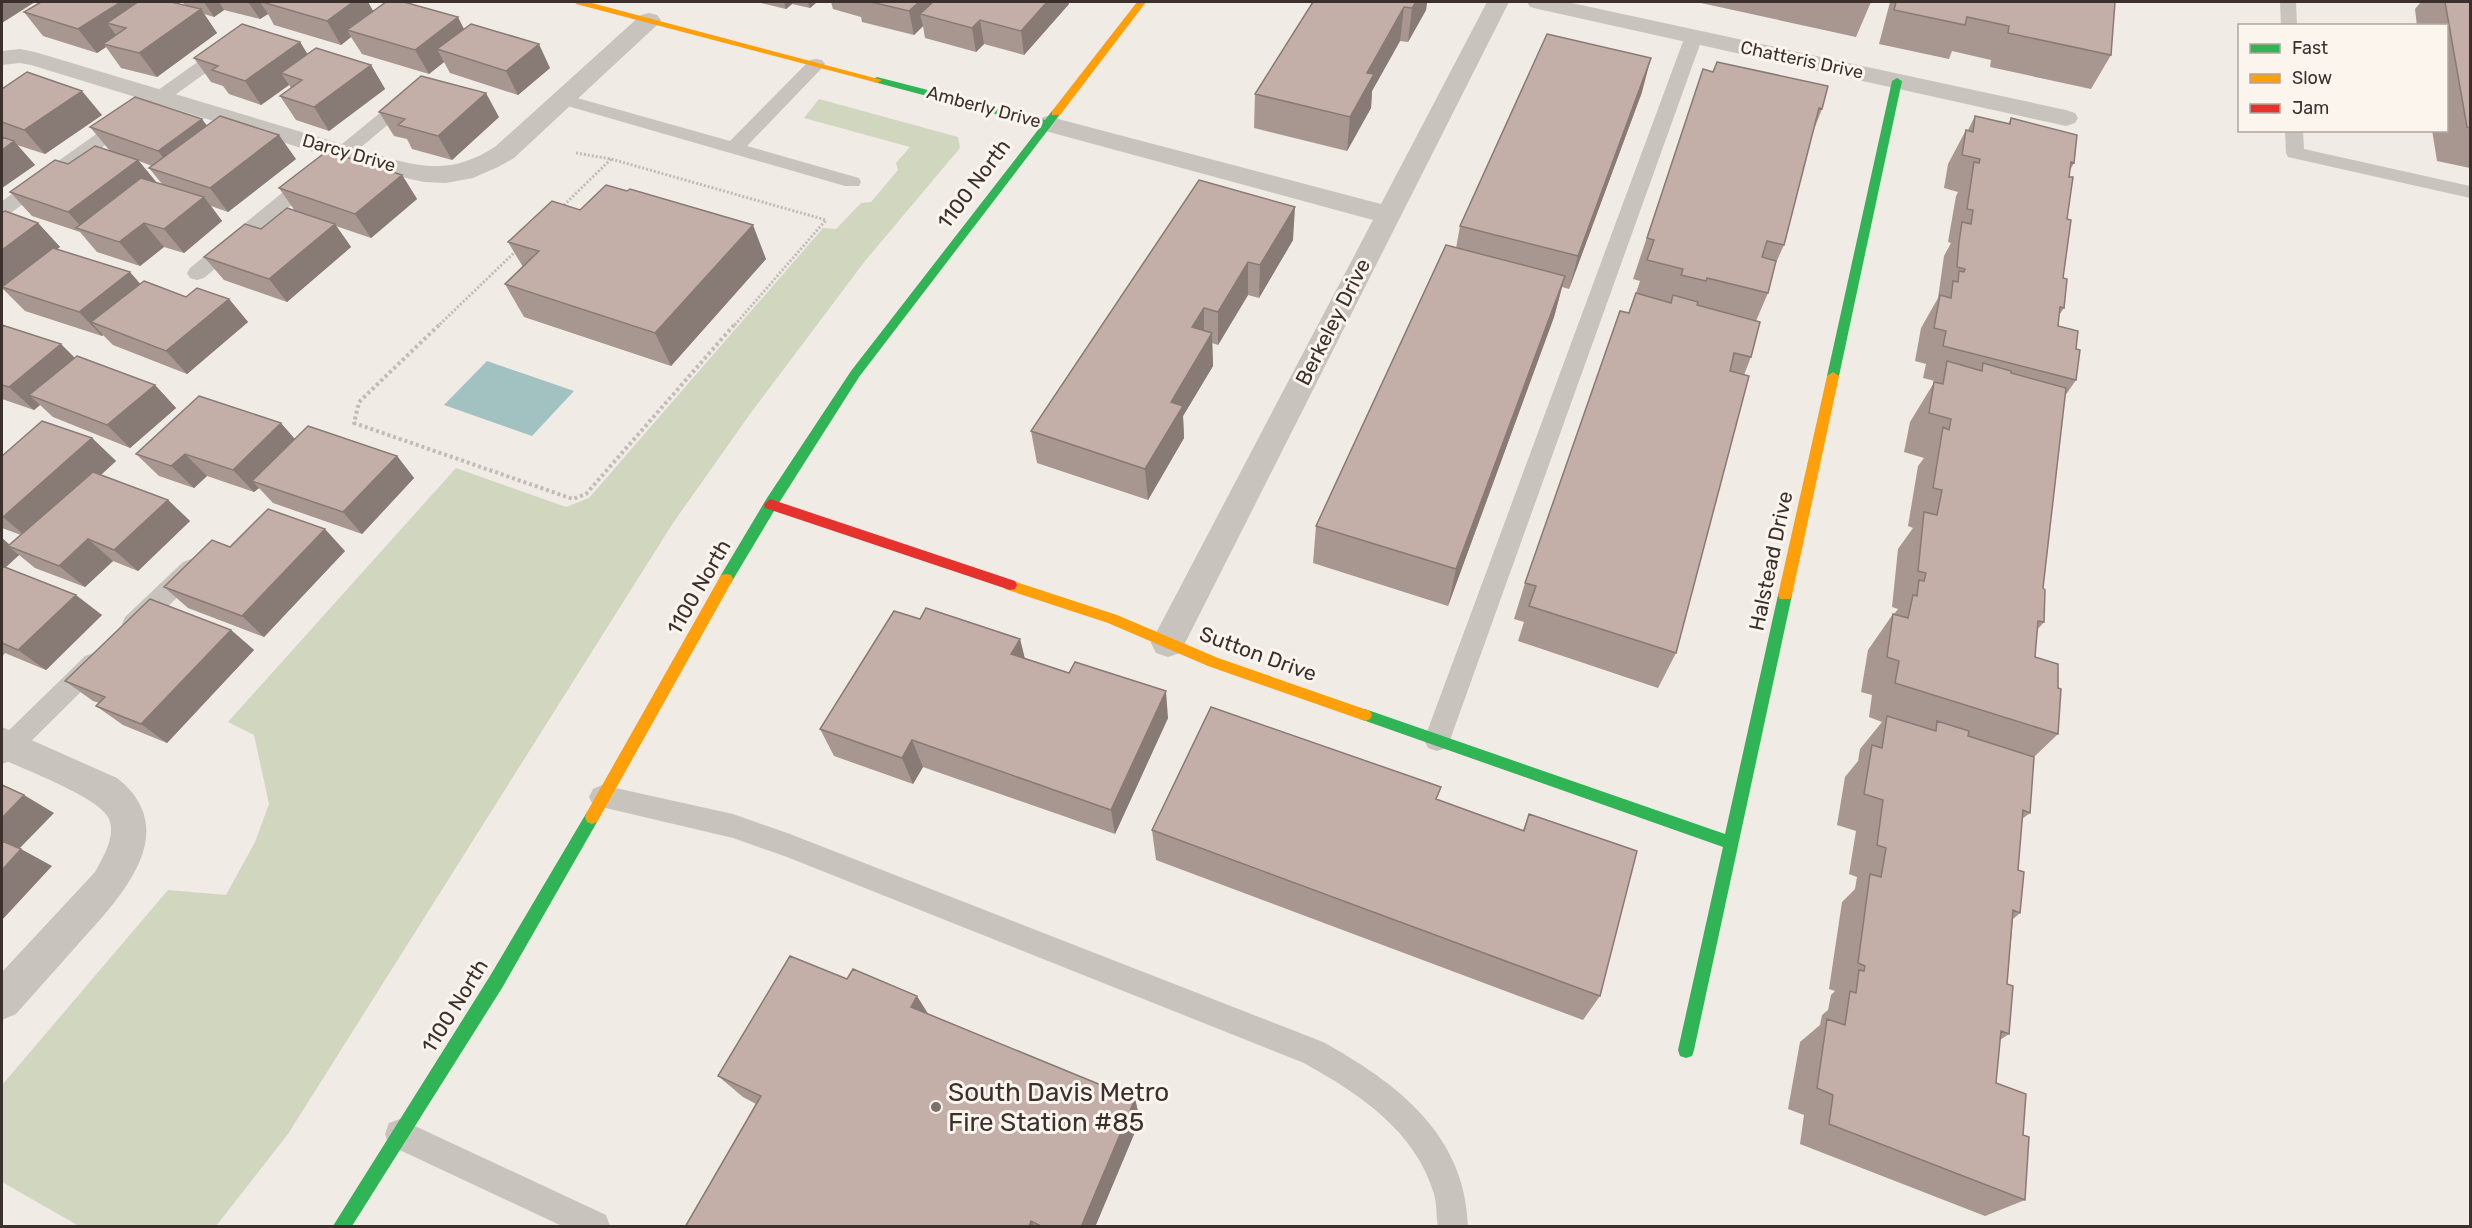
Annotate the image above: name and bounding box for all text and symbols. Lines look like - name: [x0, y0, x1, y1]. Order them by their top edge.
- legend: [2238, 24, 2448, 132]
- street label: Chatteris Drive: [1739, 36, 1865, 84]
- text: Fast: [2292, 37, 2328, 59]
- text: Slow: [2292, 67, 2332, 89]
- street label: Amberly Drive: [925, 81, 1043, 133]
- text: Jam: [2292, 97, 2329, 119]
- street label: Darcy Drive: [300, 129, 398, 177]
- street label: 1100 North: [932, 134, 1015, 233]
- street label: Berkeley Drive: [1290, 254, 1375, 389]
- street label: Halstead Drive: [1744, 489, 1798, 633]
- street label: 1100 North: [661, 535, 736, 639]
- street label: Sutton Drive: [1196, 621, 1320, 686]
- street label: 1100 North: [416, 954, 493, 1057]
- place label: South Davis Metro Fire Station #85: [948, 1077, 1169, 1138]
- marker: South Davis Metro Fire Station #85: [929, 1100, 943, 1114]

